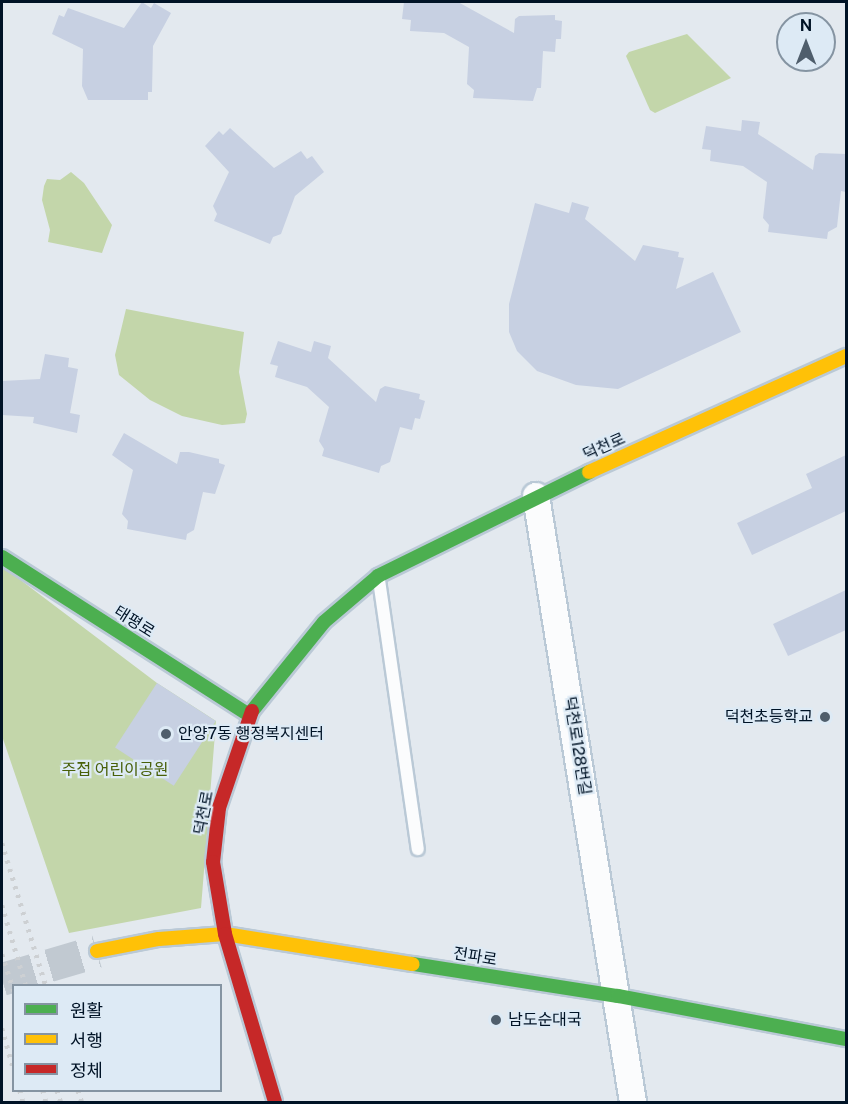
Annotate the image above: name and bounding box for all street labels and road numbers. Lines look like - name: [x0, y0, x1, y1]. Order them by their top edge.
- street label: 덕천로: [580, 429, 628, 465]
- street label: 태평로: [110, 602, 158, 642]
- street label: 덕천로128번길: [560, 695, 594, 797]
- street label: 덕천로: [190, 789, 218, 837]
- street label: 전파로: [452, 944, 498, 970]

